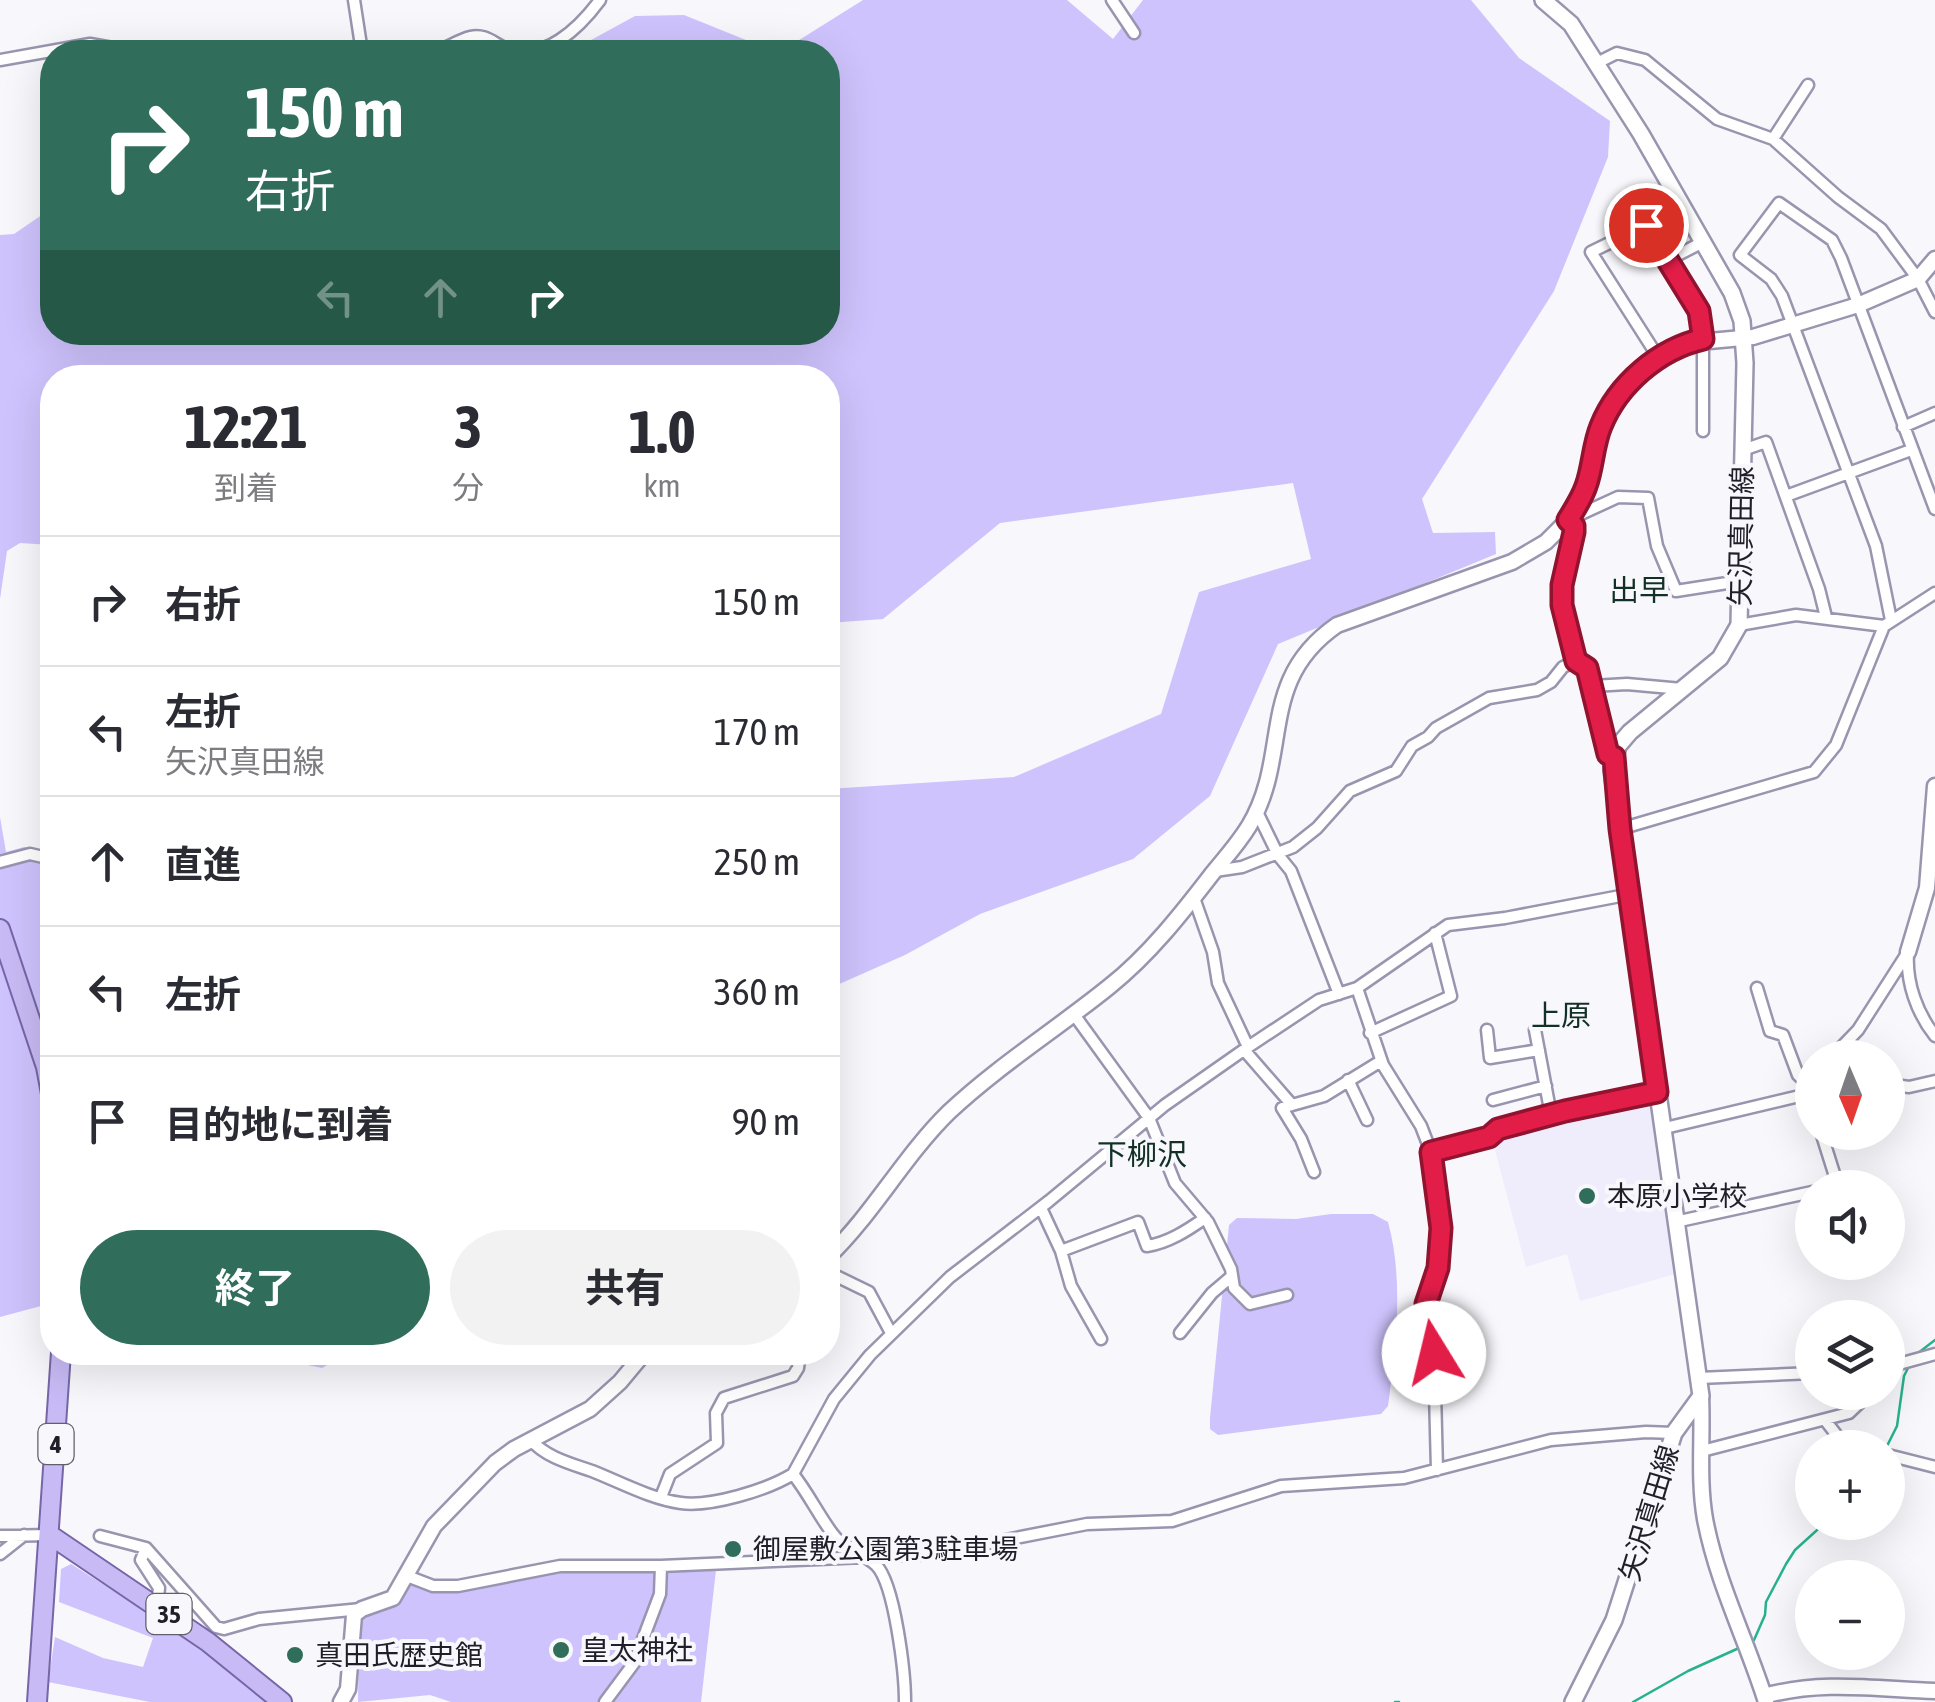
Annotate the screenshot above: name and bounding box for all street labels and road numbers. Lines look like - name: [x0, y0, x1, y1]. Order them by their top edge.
- street label: 矢沢真田線: [1724, 466, 1758, 606]
- road number: 4: [38, 1424, 74, 1464]
- street label: 矢沢真田線: [1613, 1441, 1685, 1585]
- road number: 35: [146, 1594, 192, 1634]

